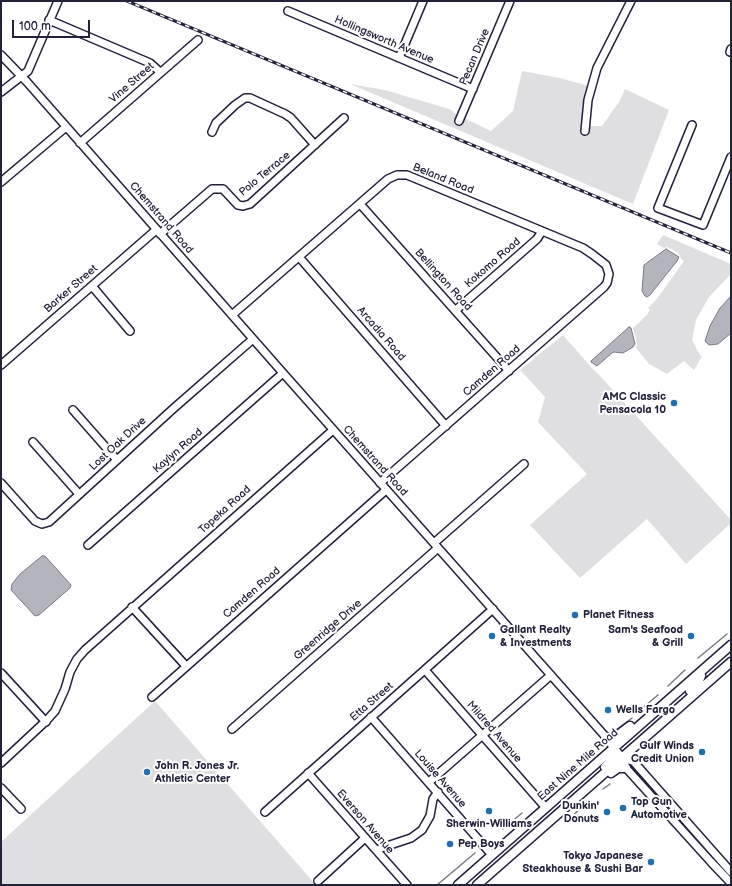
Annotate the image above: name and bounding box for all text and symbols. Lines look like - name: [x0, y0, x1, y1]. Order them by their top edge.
- scale bar: [14, 12, 92, 38]
- street label: Hollingsworth Avenue: [332, 13, 436, 67]
- text: 100 m: [19, 19, 51, 34]
- street label: Pecan Drive: [457, 27, 493, 87]
- street label: Vine Street: [107, 60, 157, 106]
- street label: Polo Terrace: [237, 149, 293, 199]
- street label: Beland Road: [411, 161, 475, 197]
- street label: Chemstrand Road: [126, 180, 196, 256]
- street label: Kokomo Road: [462, 235, 524, 291]
- street label: Bellington Road: [412, 246, 474, 314]
- street label: Barker Street: [42, 262, 100, 316]
- street label: Arcadia Road: [354, 304, 408, 364]
- street label: Camden Road: [461, 342, 523, 400]
- place label: AMC Classic Pensacola 10: [600, 390, 666, 416]
- marker: AMC Classic Pensacola 10: [669, 398, 679, 408]
- street label: Lost Oak Drive: [87, 414, 149, 474]
- street label: Chemstrand Road: [340, 423, 410, 499]
- street label: Kaylyn Road: [151, 426, 205, 476]
- street label: Topeka Road: [196, 483, 254, 537]
- street label: Camden Road: [221, 564, 283, 622]
- street label: Greenridge Drive: [291, 597, 365, 663]
- place label: Planet Fitness: [583, 608, 654, 622]
- marker: Planet Fitness: [570, 610, 580, 620]
- place label: Gallant Realty & Investments: [500, 623, 572, 649]
- place label: Sam's Seafood & Grill: [608, 623, 683, 649]
- marker: Gallant Realty & Investments: [487, 631, 497, 641]
- marker: Sam's Seafood & Grill: [686, 631, 696, 641]
- street label: Etta Street: [348, 680, 396, 724]
- street label: Mildred Avenue: [464, 699, 524, 765]
- place label: Wells Fargo: [616, 703, 675, 717]
- marker: Wells Fargo: [603, 705, 613, 715]
- street label: East Nine Mile Road: [535, 726, 621, 804]
- place label: Gulf Winds Credit Union: [631, 739, 694, 765]
- street label: Louise Avenue: [411, 747, 469, 811]
- marker: Gulf Winds Credit Union: [697, 747, 707, 757]
- place label: John R. Jones Jr. Athletic Center: [155, 759, 239, 785]
- marker: John R. Jones Jr. Athletic Center: [142, 767, 152, 777]
- street label: Everson Avenue: [334, 787, 396, 857]
- place label: Top Gun Automotive: [631, 795, 687, 821]
- place label: Dunkin' Donuts: [562, 799, 599, 825]
- marker: Top Gun Automotive: [618, 803, 628, 813]
- marker: Sherwin-Williams: [484, 806, 494, 816]
- marker: Dunkin' Donuts: [602, 807, 612, 817]
- place label: Sherwin-Williams: [446, 817, 532, 831]
- place label: Pep Boys: [458, 837, 504, 851]
- marker: Pep Boys: [445, 839, 455, 849]
- place label: Tokyo Japanese Steakhouse & Sushi Bar: [523, 849, 643, 875]
- marker: Tokyo Japanese Steakhouse & Sushi Bar: [646, 857, 656, 867]

